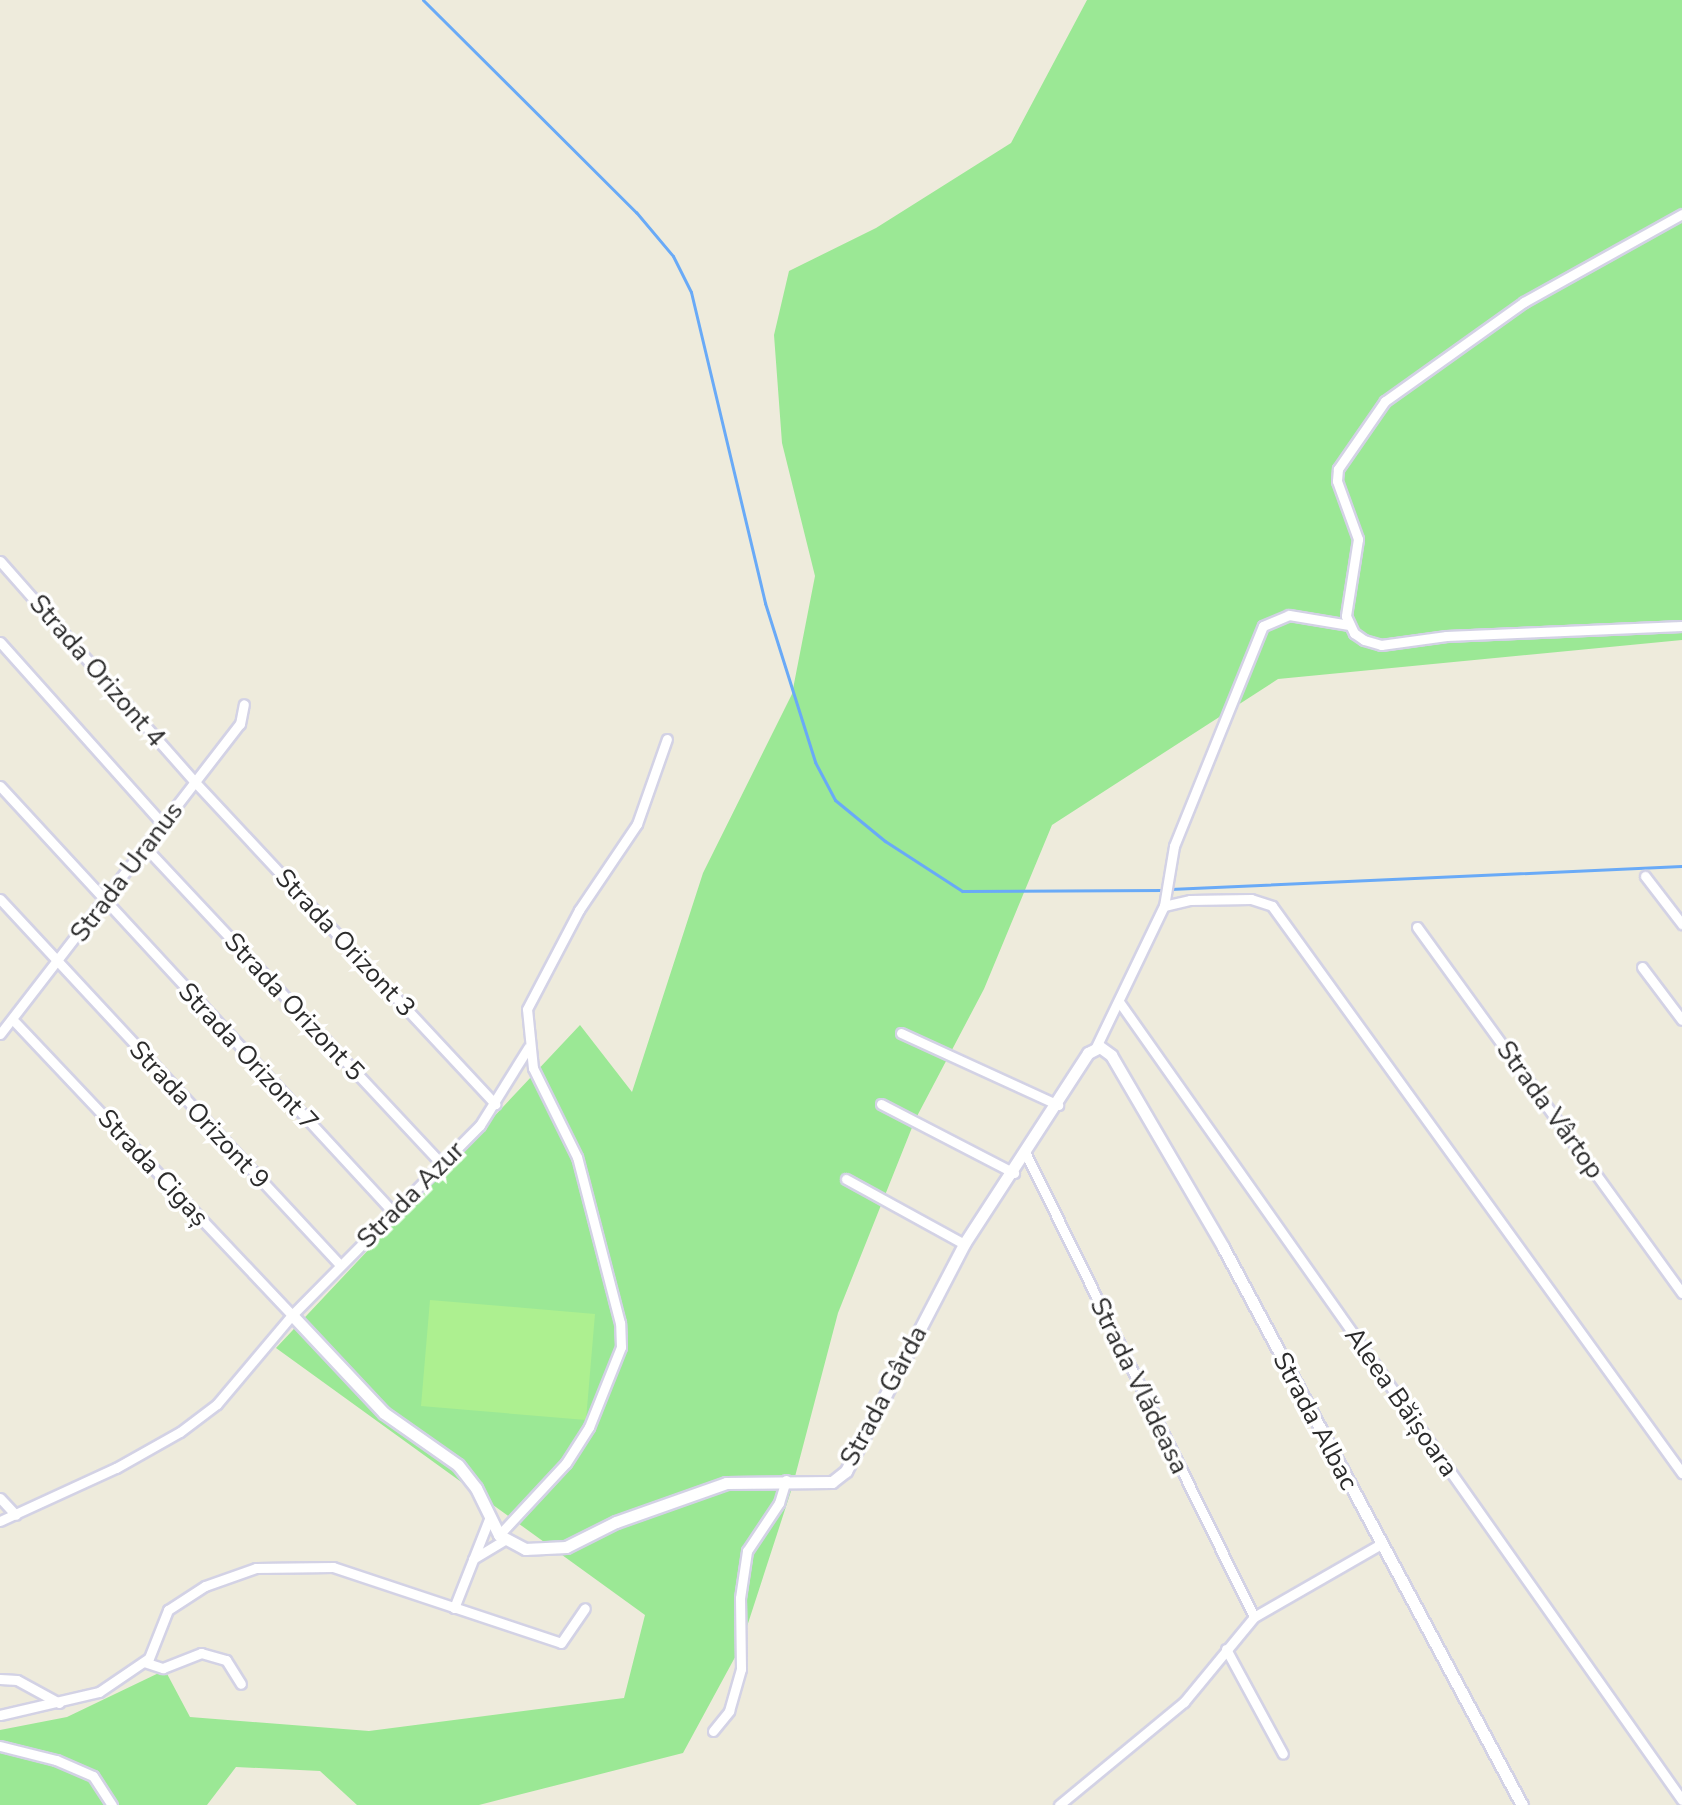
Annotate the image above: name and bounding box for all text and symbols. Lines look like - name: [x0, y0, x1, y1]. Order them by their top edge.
- street label: Strada Orizont 4: [22, 589, 172, 753]
- street label: Strada Uranus: [64, 796, 190, 948]
- street label: Strada Orizont 3: [268, 862, 422, 1024]
- street label: Strada Orizont 5: [217, 926, 371, 1088]
- street label: Strada Orizont 7: [171, 976, 325, 1138]
- street label: Strada Orizont 9: [122, 1034, 276, 1196]
- street label: Strada Vârtop: [1490, 1035, 1610, 1185]
- street label: Strada Cigaș: [91, 1103, 215, 1233]
- street label: Strada Azur: [351, 1135, 471, 1255]
- street label: Strada Vlădeasa: [1083, 1293, 1195, 1479]
- street label: Strada Gârda: [834, 1321, 934, 1471]
- street label: Aleea Băișoara: [1338, 1321, 1464, 1483]
- street label: Strada Albac: [1266, 1347, 1364, 1495]

